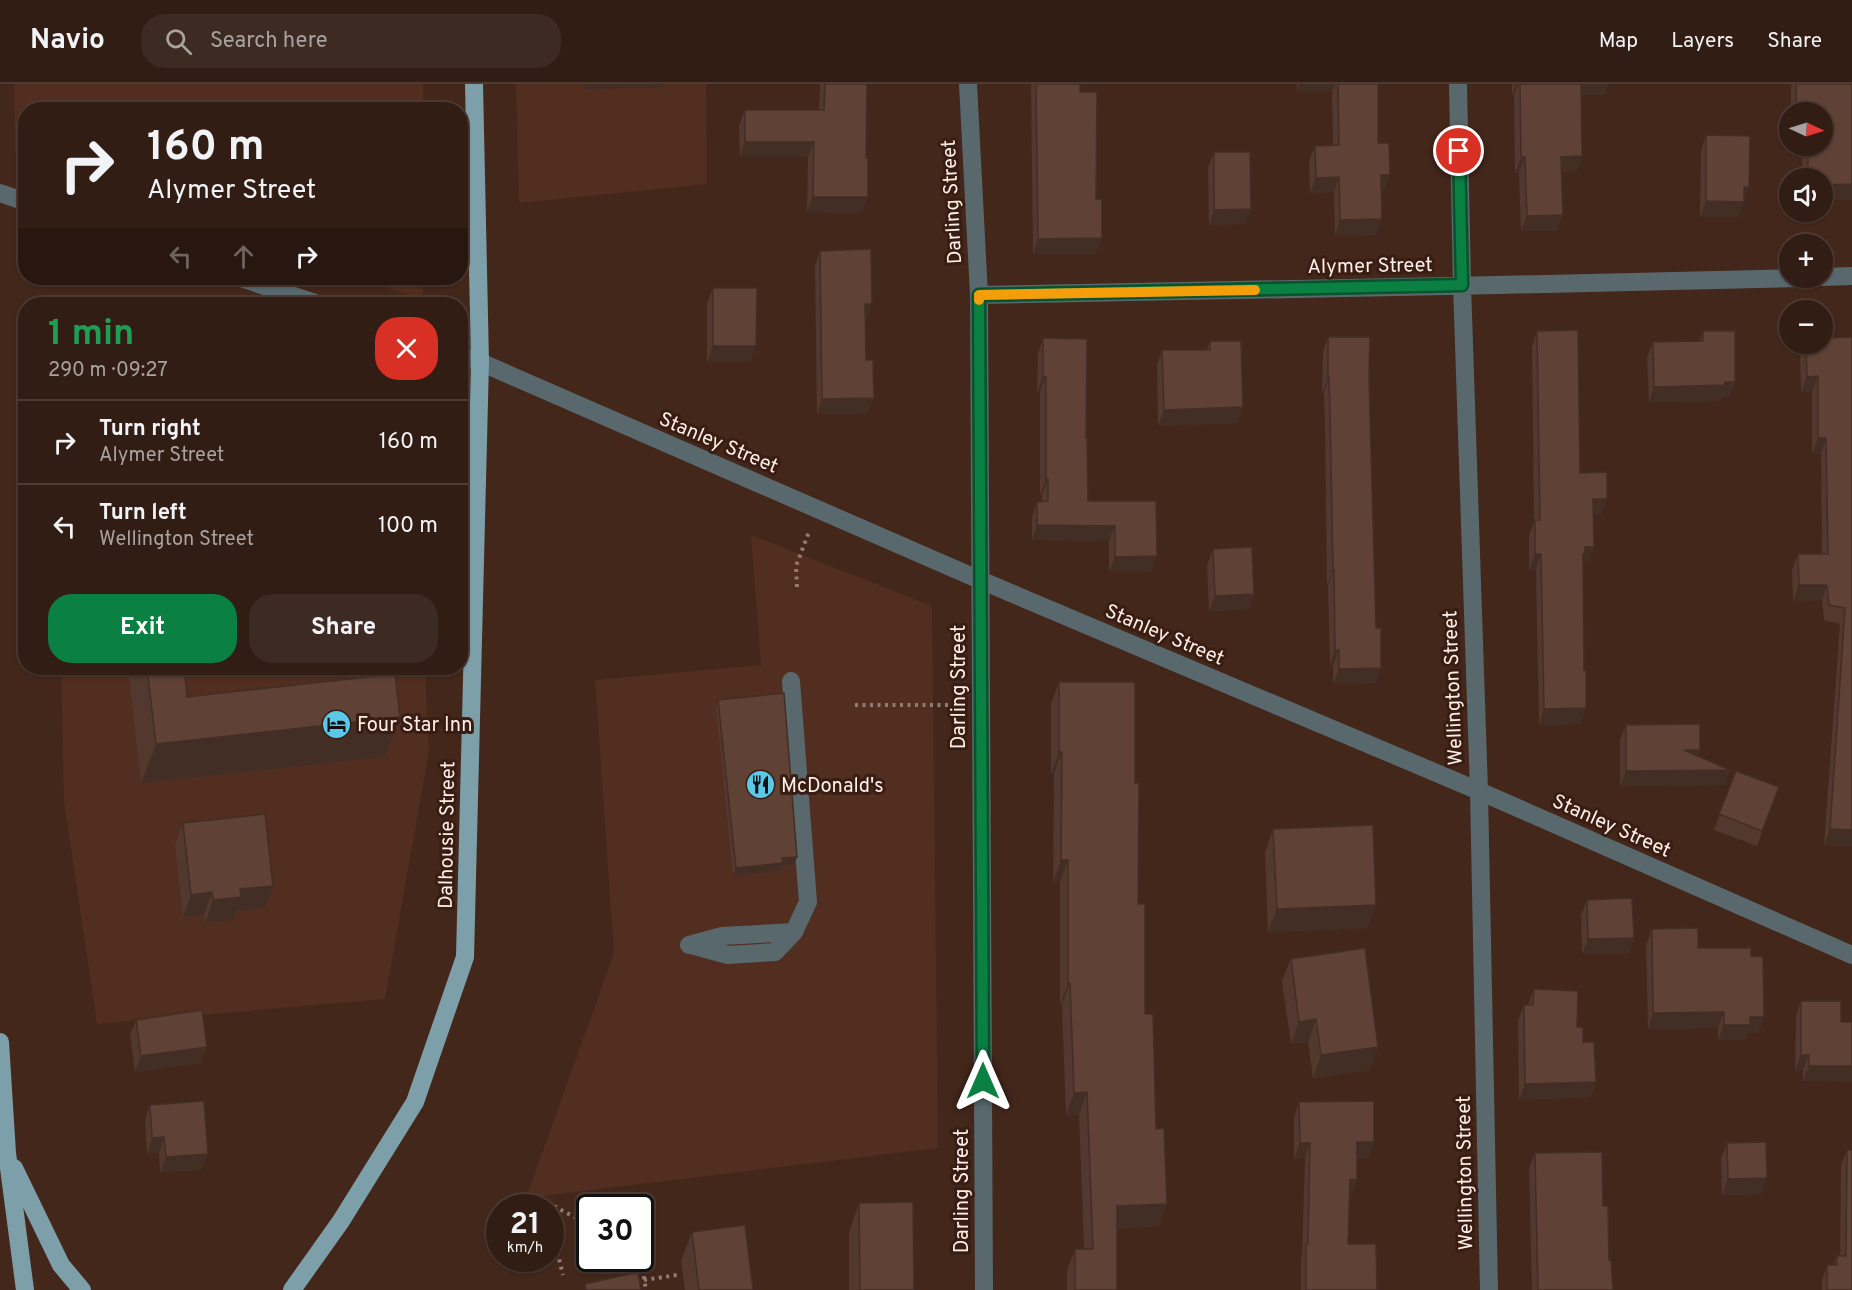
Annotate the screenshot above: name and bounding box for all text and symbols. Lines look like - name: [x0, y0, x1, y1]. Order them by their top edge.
- search box: [141, 14, 561, 68]
- text: Navio: [30, 23, 105, 59]
- icon: search: [162, 25, 195, 58]
- text: Search here: [210, 28, 327, 55]
- text: Map: [1599, 28, 1638, 55]
- text: Layers: [1671, 28, 1734, 55]
- text: Share: [1767, 28, 1822, 55]
- north arrow: [1779, 102, 1833, 156]
- map controls: [1779, 102, 1833, 354]
- text: 160 m: [147, 122, 265, 175]
- pin: [1433, 125, 1484, 176]
- icon: right: [48, 126, 126, 204]
- icon: arrive: [1442, 134, 1475, 167]
- street label: Darling Street: [937, 139, 969, 265]
- button: sound: [1779, 168, 1833, 222]
- text: Alymer Street: [147, 174, 316, 208]
- button: +: [1779, 234, 1833, 288]
- icon: left: [164, 240, 197, 273]
- icon: ahead: [227, 240, 260, 273]
- icon: right: [290, 240, 323, 273]
- street label: Alymer Street: [1307, 253, 1433, 281]
- button: −: [1779, 300, 1833, 354]
- text: 1 min: [48, 312, 134, 358]
- button: close: [375, 317, 438, 380]
- text: 290 m · 09:27: [48, 358, 168, 384]
- street label: Stanley Street: [655, 407, 782, 481]
- text: Turn right: [99, 416, 201, 443]
- icon: right: [48, 426, 81, 459]
- text: 160 m: [379, 429, 438, 456]
- text: Alymer Street: [99, 443, 224, 469]
- text: Turn left: [99, 500, 187, 527]
- icon: left: [48, 510, 81, 543]
- text: 100 m: [378, 513, 438, 540]
- text: Wellington Street: [99, 527, 254, 553]
- button: Exit: [48, 594, 237, 663]
- button: Share: [249, 594, 438, 663]
- street label: Stanley Street: [1101, 599, 1228, 673]
- street label: Wellington Street: [1438, 610, 1470, 766]
- street label: Darling Street: [947, 625, 973, 749]
- hotel icon: Four Star Inn: [320, 708, 352, 740]
- place label: Four Star Inn: [357, 713, 473, 739]
- street label: Dalhousie Street: [434, 761, 462, 909]
- restaurant icon: McDonald's: [744, 769, 776, 801]
- place label: McDonald's: [781, 774, 884, 800]
- street label: Stanley Street: [1548, 789, 1675, 865]
- position arrow: [951, 1049, 1015, 1113]
- street label: Wellington Street: [1452, 1095, 1480, 1251]
- street label: Darling Street: [950, 1129, 976, 1253]
- speed limit sign: 30: [576, 1194, 654, 1272]
- text: 21: [510, 1207, 540, 1244]
- text: km/h: [507, 1239, 543, 1258]

